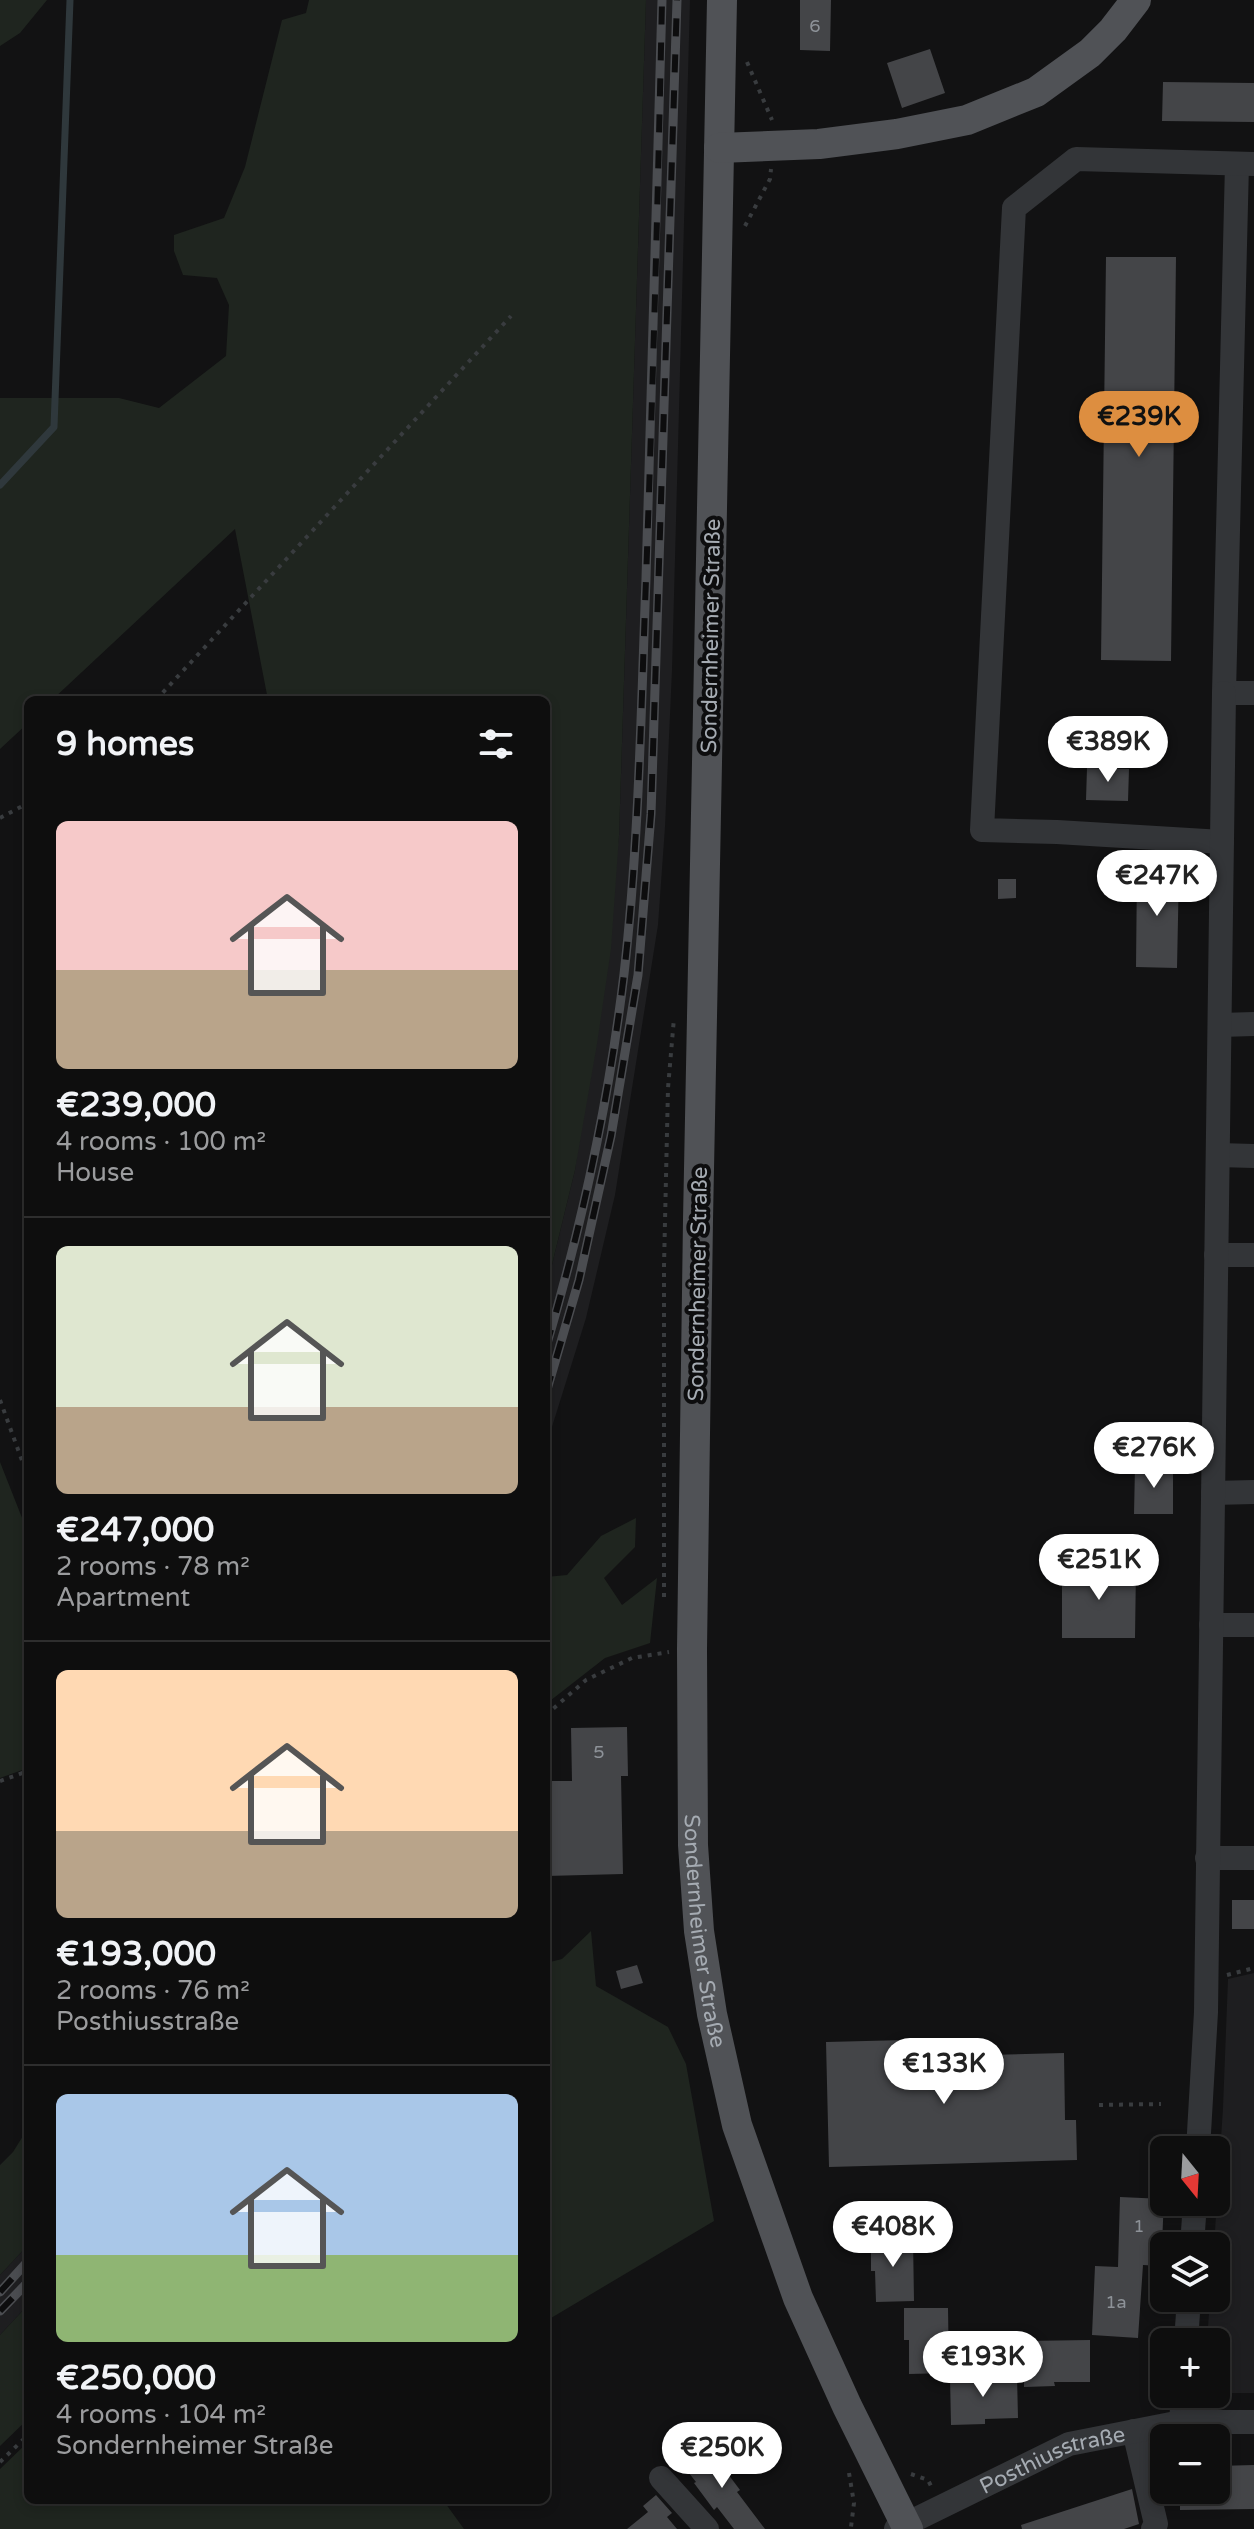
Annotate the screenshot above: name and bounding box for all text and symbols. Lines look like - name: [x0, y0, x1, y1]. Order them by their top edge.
- house number: 6: [809, 15, 821, 37]
- pin: €239K: [1083, 391, 1195, 459]
- text: €239K: [1097, 401, 1181, 432]
- street label: Sondernheimer Straße: [696, 518, 726, 754]
- pin: €389K: [1052, 716, 1164, 784]
- icon: filters: [474, 722, 518, 766]
- text: 9 homes: [56, 724, 194, 765]
- text: €389K: [1066, 726, 1150, 757]
- pin: €247K: [1101, 850, 1213, 918]
- text: €247K: [1115, 860, 1199, 891]
- icon: home: [215, 873, 359, 1017]
- text: €239,000: [56, 1085, 216, 1126]
- text: 4 rooms · 100 m²: [56, 1126, 266, 1157]
- text: House: [56, 1157, 134, 1188]
- street label: Sondernheimer Straße: [683, 1166, 713, 1402]
- icon: home: [215, 1298, 359, 1442]
- pin: €276K: [1098, 1422, 1210, 1490]
- text: €276K: [1112, 1432, 1196, 1463]
- text: €247,000: [56, 1510, 214, 1551]
- pin: €251K: [1043, 1534, 1155, 1602]
- text: €251K: [1057, 1544, 1141, 1575]
- text: 2 rooms · 78 m²: [56, 1551, 250, 1582]
- text: Apartment: [56, 1582, 190, 1613]
- icon: home: [215, 1722, 359, 1866]
- house number: 5: [593, 1741, 605, 1763]
- street label: Sondernheimer Straße: [679, 1814, 731, 2050]
- text: €193,000: [56, 1934, 216, 1975]
- text: 2 rooms · 76 m²: [56, 1975, 250, 2006]
- text: Posthiusstraße: [56, 2006, 239, 2037]
- pin: €133K: [888, 2038, 1000, 2106]
- text: €133K: [902, 2048, 986, 2079]
- north arrow: [1150, 2136, 1230, 2216]
- map controls: [1150, 2136, 1230, 2504]
- icon: home: [215, 2146, 359, 2290]
- pin: €408K: [837, 2201, 949, 2269]
- text: €408K: [851, 2211, 935, 2242]
- house number: 1: [1133, 2215, 1145, 2237]
- button: layers: [1150, 2232, 1230, 2312]
- house number: 1a: [1105, 2291, 1127, 2313]
- button: +: [1150, 2328, 1230, 2408]
- pin: €193K: [927, 2331, 1039, 2399]
- text: €193K: [941, 2341, 1025, 2372]
- text: €250,000: [56, 2358, 216, 2399]
- text: 4 rooms · 104 m²: [56, 2399, 266, 2430]
- street label: Posthiusstraße: [975, 2421, 1127, 2500]
- pin: €250K: [666, 2422, 778, 2490]
- button: −: [1150, 2424, 1230, 2504]
- text: Sondernheimer Straße: [56, 2430, 333, 2461]
- text: €250K: [680, 2432, 764, 2463]

